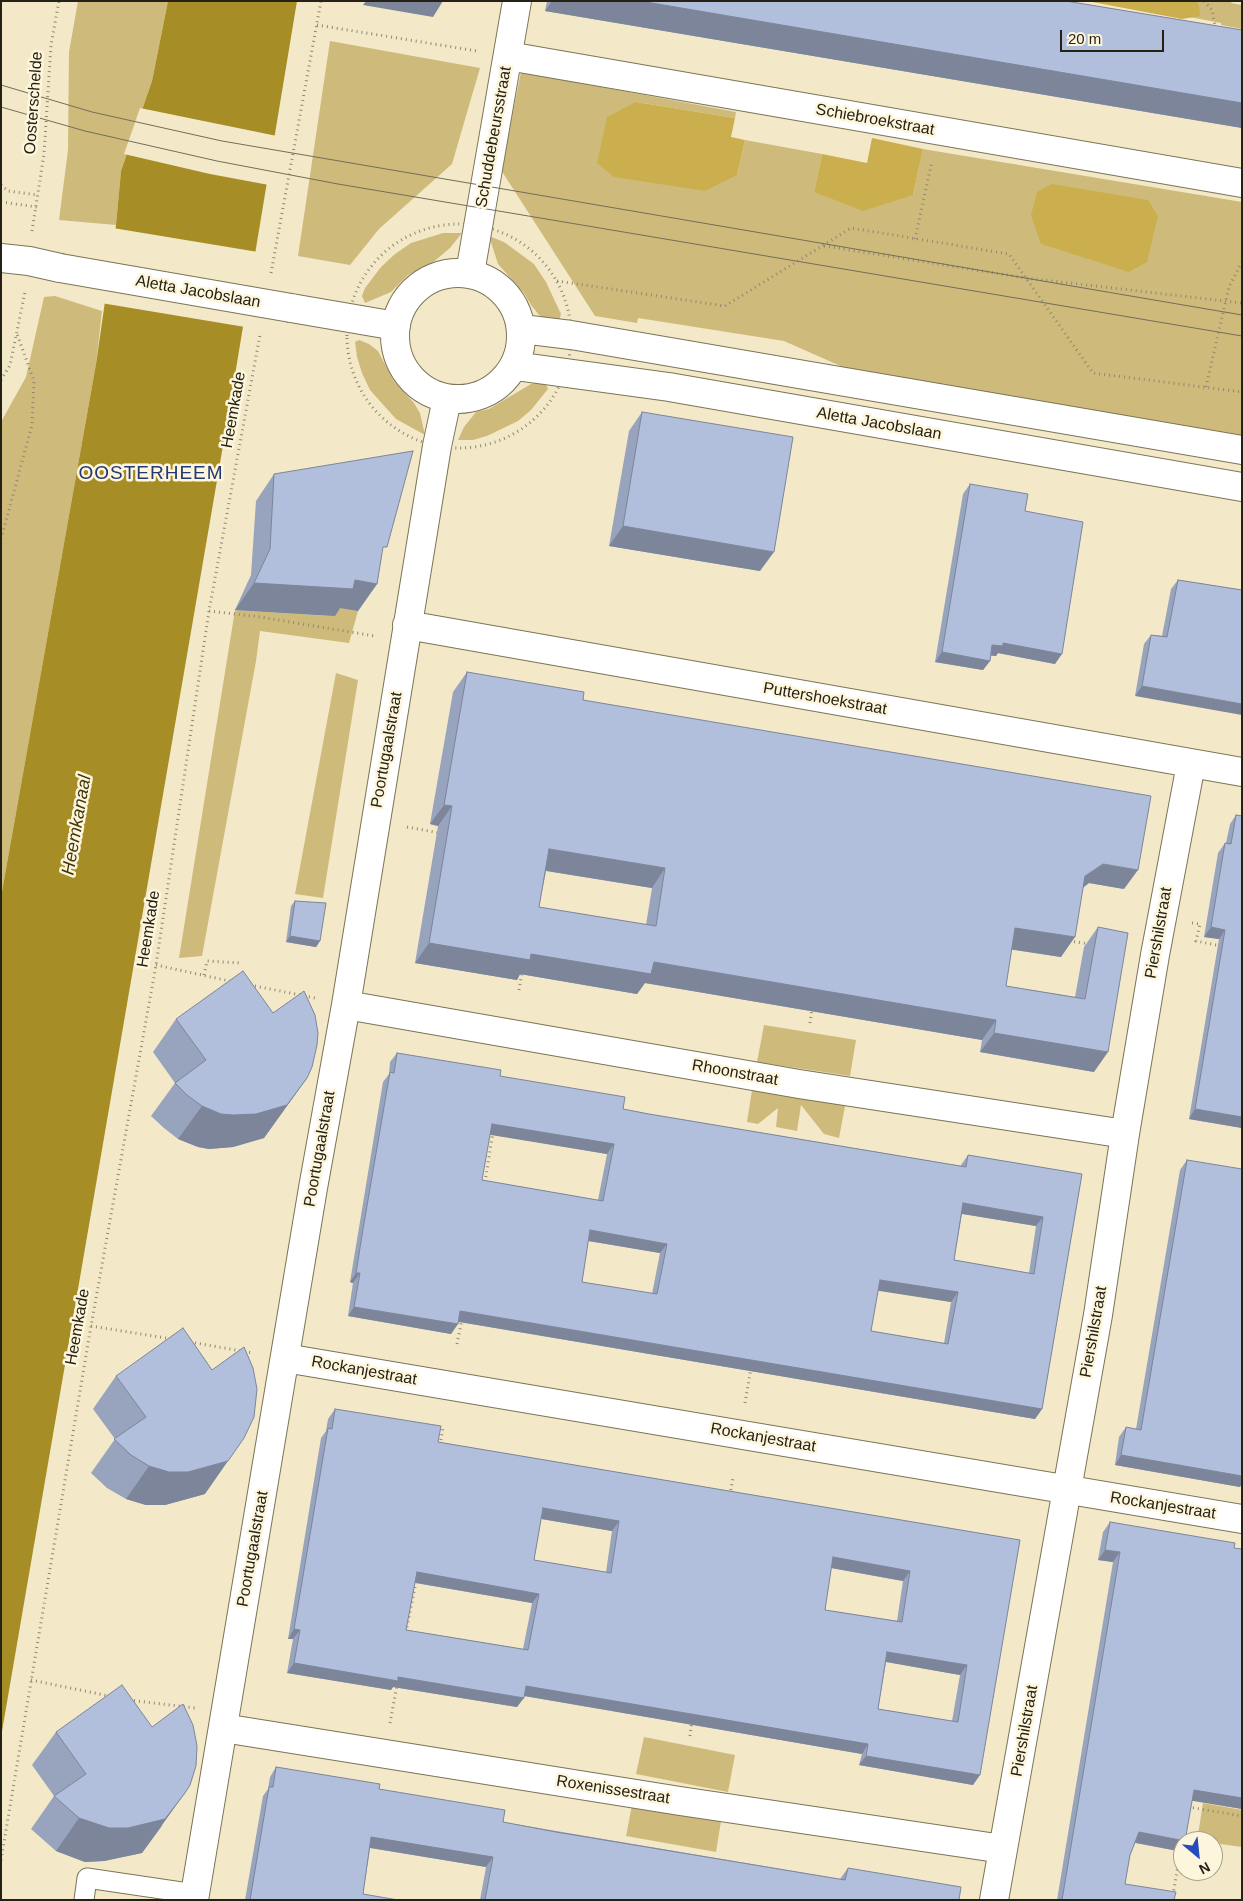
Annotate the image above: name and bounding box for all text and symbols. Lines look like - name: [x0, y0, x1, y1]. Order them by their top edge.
- scale bar: [1063, 20, 1167, 52]
- text: 20 m: [1068, 30, 1101, 47]
- street label: Oosterschelde: [21, 51, 47, 155]
- street label: Schuddebeursstraat: [472, 65, 516, 209]
- street label: Schiebroekstraat: [814, 100, 936, 140]
- street label: Aletta Jacobslaan: [134, 272, 262, 312]
- street label: Heemkade: [218, 370, 250, 450]
- street label: Aletta Jacobslaan: [815, 404, 943, 444]
- district label: OOSTERHEEM: [77, 463, 225, 485]
- street label: Puttershoekstraat: [762, 679, 888, 719]
- street label: Poortugaalstraat: [367, 691, 407, 809]
- water label: Heemkanaal: [58, 773, 96, 877]
- street label: Piershilstraat: [1142, 886, 1176, 980]
- street label: Heemkade: [133, 889, 165, 969]
- street label: Rhoonstraat: [690, 1056, 780, 1090]
- street label: Poortugaalstraat: [300, 1090, 340, 1208]
- street label: Piershilstraat: [1077, 1285, 1111, 1379]
- street label: Heemkade: [62, 1287, 94, 1367]
- street label: Rockanjestraat: [310, 1352, 418, 1390]
- street label: Rockanjestraat: [709, 1419, 817, 1457]
- street label: Rockanjestraat: [1109, 1488, 1217, 1524]
- street label: Poortugaalstraat: [233, 1490, 273, 1608]
- street label: Piershilstraat: [1008, 1684, 1042, 1778]
- street label: Roxenissestraat: [555, 1772, 671, 1808]
- north arrow: [1173, 1831, 1223, 1881]
- text: N: [1196, 1859, 1213, 1878]

